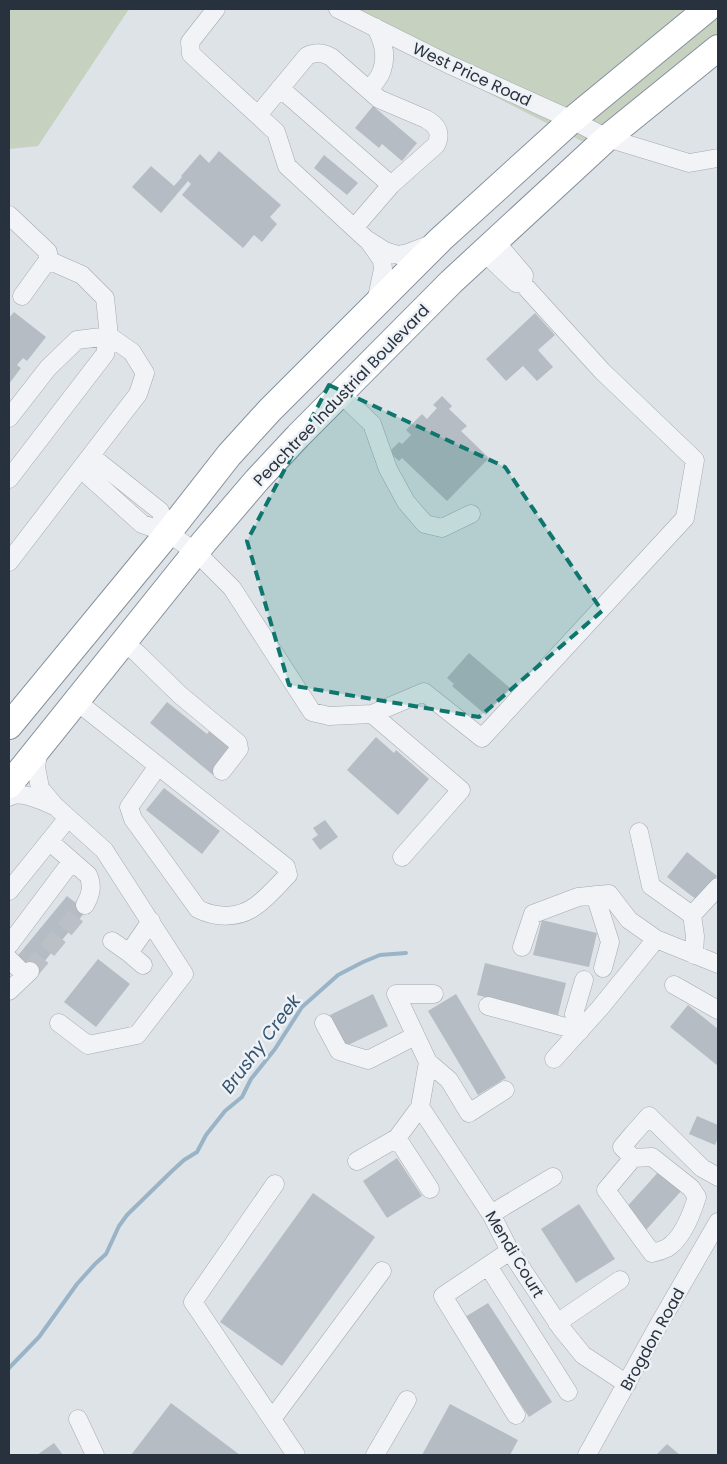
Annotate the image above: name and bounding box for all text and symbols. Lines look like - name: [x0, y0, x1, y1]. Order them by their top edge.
- street label: West Price Road: [409, 37, 535, 112]
- street label: Peachtree Industrial Boulevard: [248, 299, 435, 491]
- water label: Brushy Creek: [215, 989, 306, 1098]
- street label: Mendi Court: [480, 1207, 550, 1302]
- street label: Brogdon Road: [615, 1284, 690, 1395]

